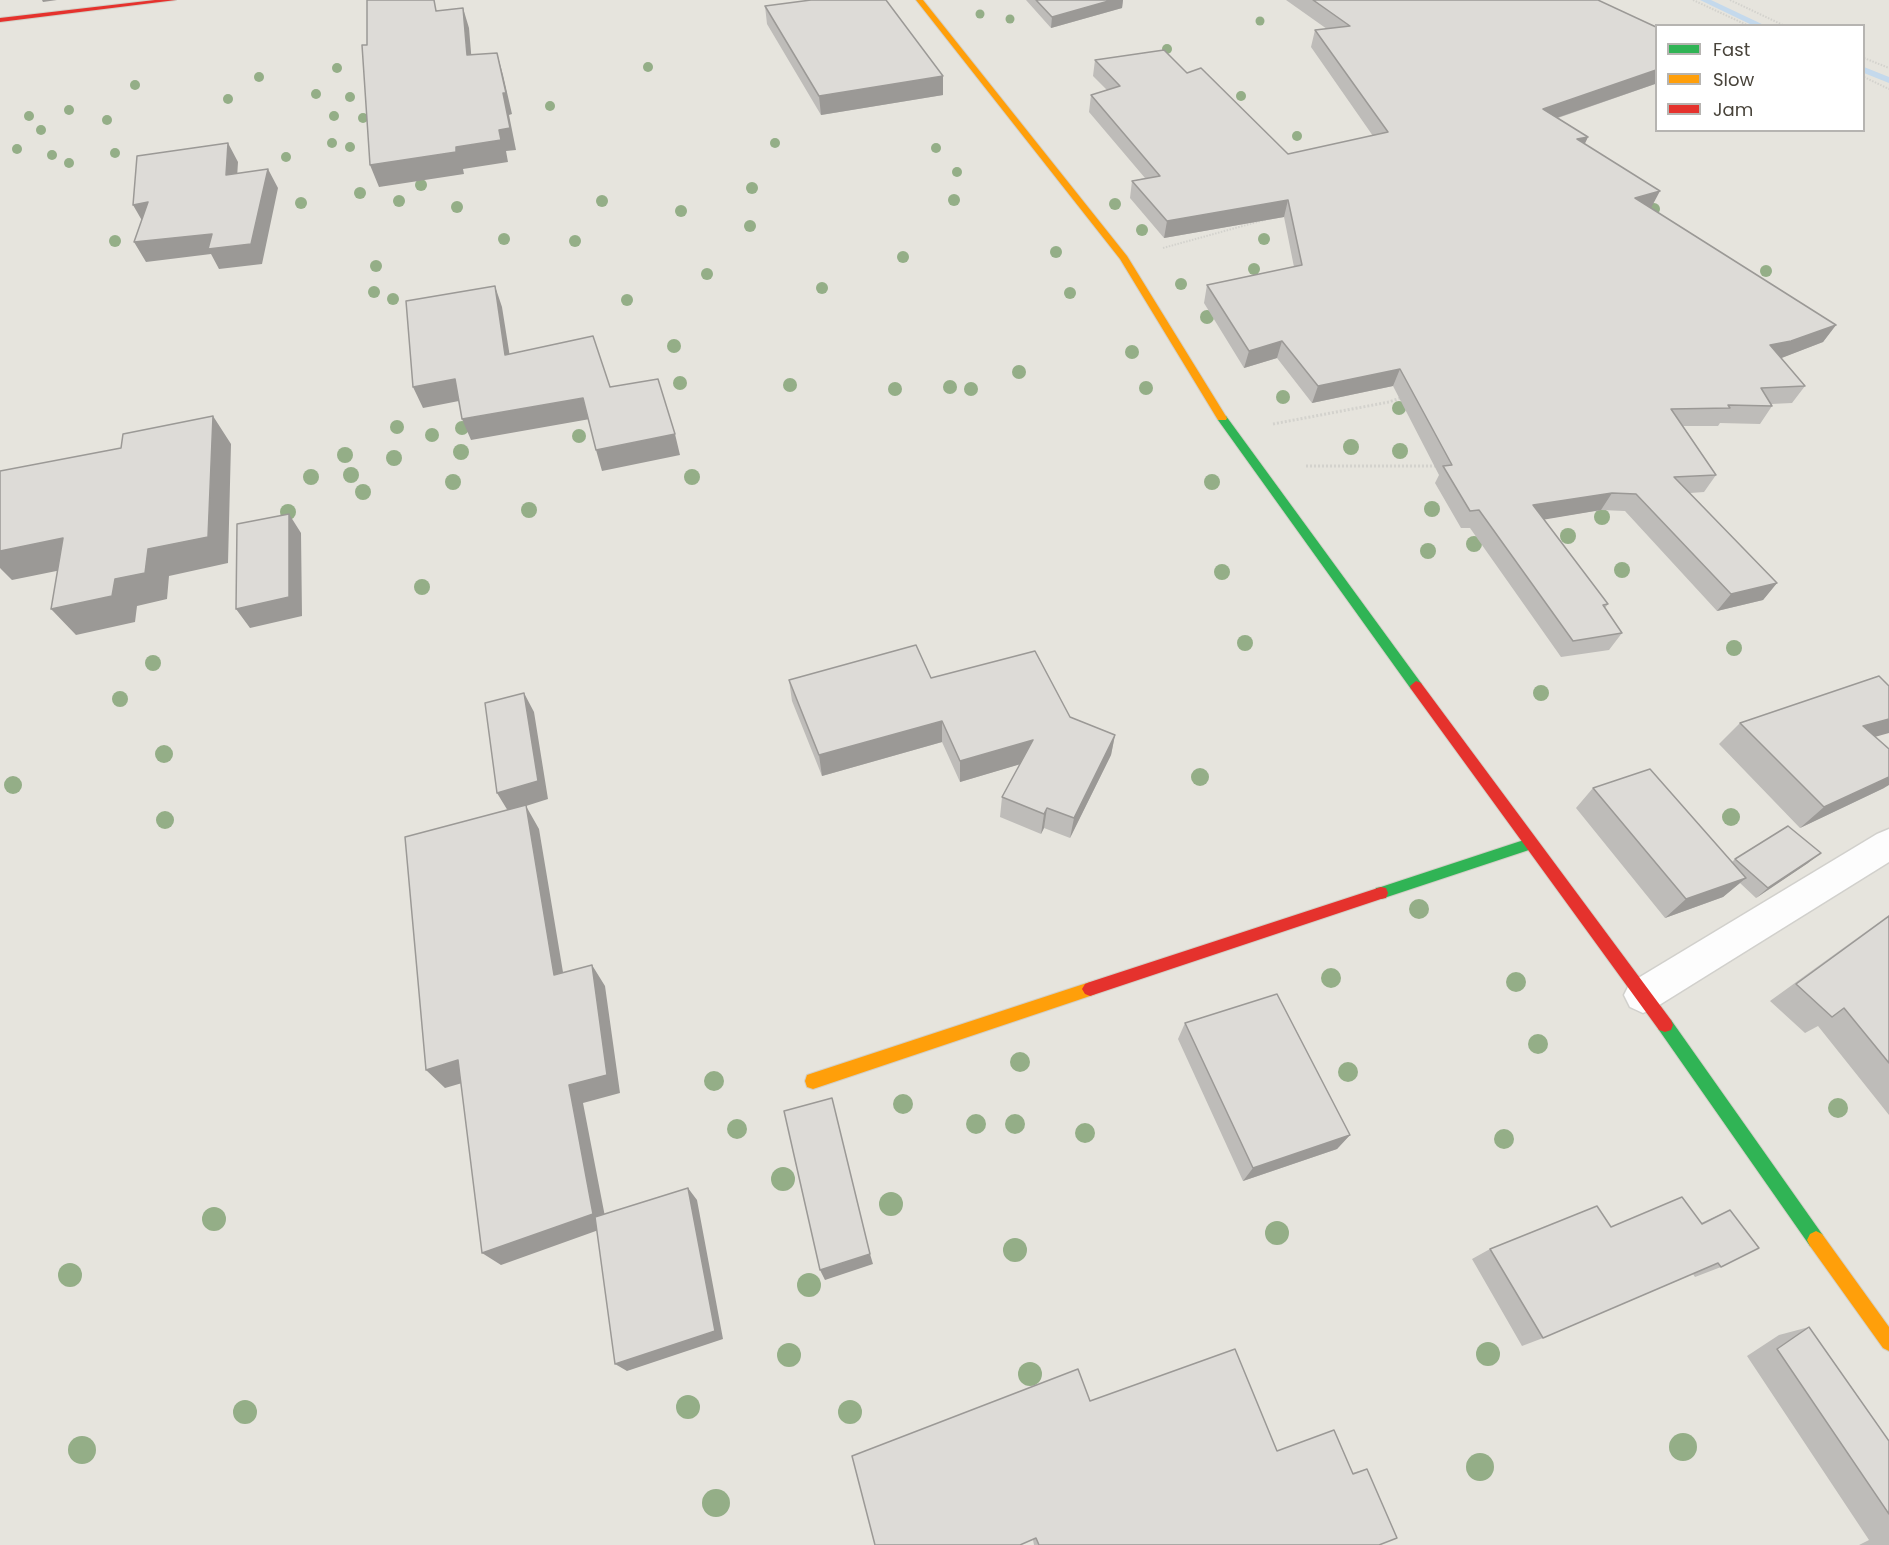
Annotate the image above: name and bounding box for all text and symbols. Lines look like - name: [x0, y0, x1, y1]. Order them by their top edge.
- legend: [1655, 24, 1865, 132]
- text: Fast: [1713, 37, 1750, 62]
- text: Slow: [1713, 67, 1754, 92]
- text: Jam: [1713, 97, 1753, 122]

